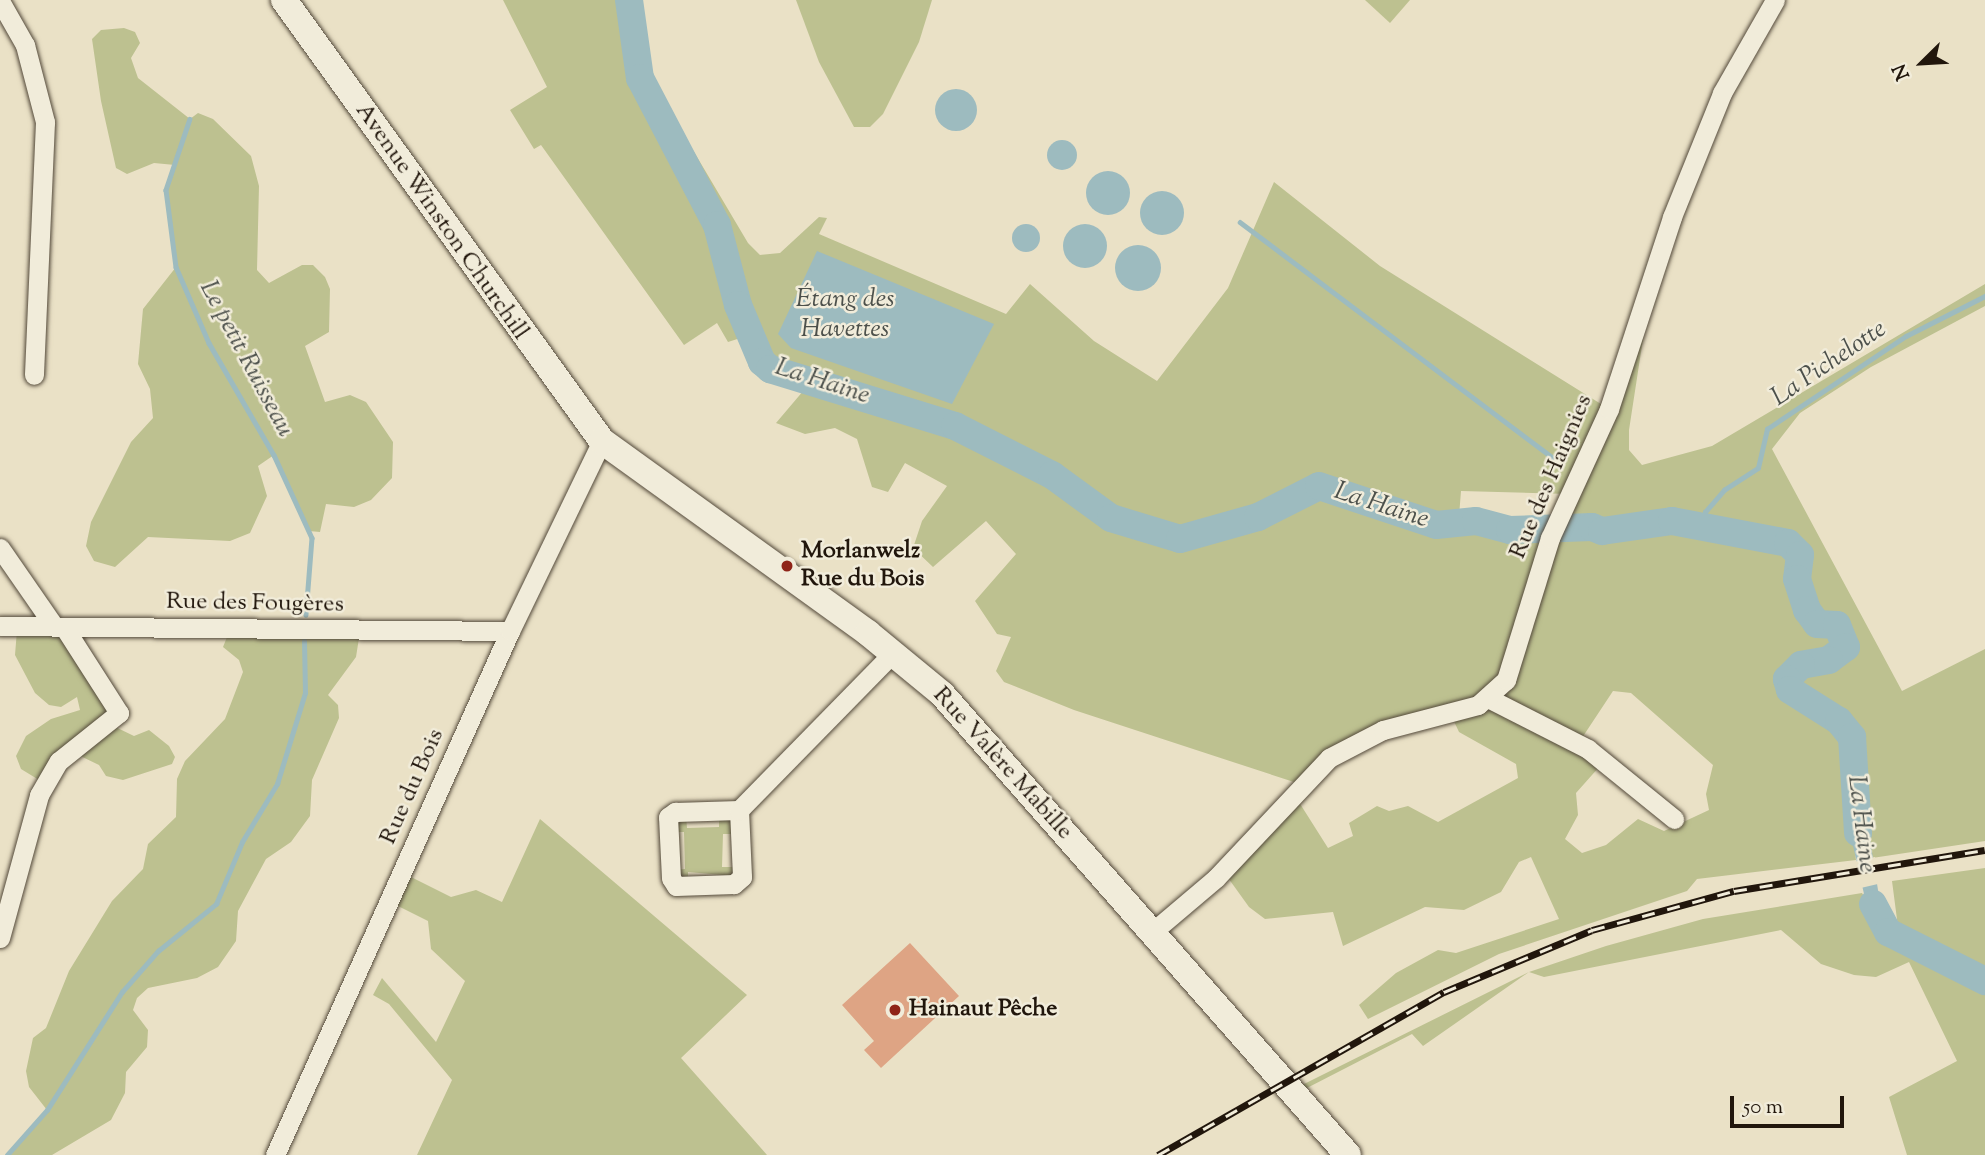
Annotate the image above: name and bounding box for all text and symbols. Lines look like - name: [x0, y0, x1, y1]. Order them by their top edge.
- north arrow: [1887, 28, 1957, 98]
- text: N: [1887, 59, 1918, 84]
- street label: Avenue Winston Churchill: [348, 98, 534, 346]
- water label: Le petit Ruisseau: [192, 275, 300, 443]
- water label: Étang des Havettes: [795, 284, 895, 346]
- water label: La Pichelotte: [1766, 314, 1892, 414]
- water label: La Haine: [771, 352, 873, 412]
- street label: Rue des Haignies: [1504, 391, 1600, 563]
- water label: La Haine: [1330, 476, 1432, 536]
- place label: Morlanwelz Rue du Bois: [801, 538, 924, 594]
- marker: Morlanwelz Rue du Bois: [779, 558, 795, 574]
- street label: Rue des Fougères: [166, 588, 344, 620]
- street label: Rue Valère Mabille: [926, 682, 1078, 846]
- street label: Rue du Bois: [375, 725, 451, 849]
- water label: La Haine: [1840, 774, 1882, 874]
- place label: Hainaut Pêche: [909, 996, 1057, 1024]
- marker: Hainaut Pêche: [887, 1002, 903, 1018]
- scale bar: [1733, 1082, 1847, 1126]
- text: 50 m: [1743, 1093, 1783, 1123]

